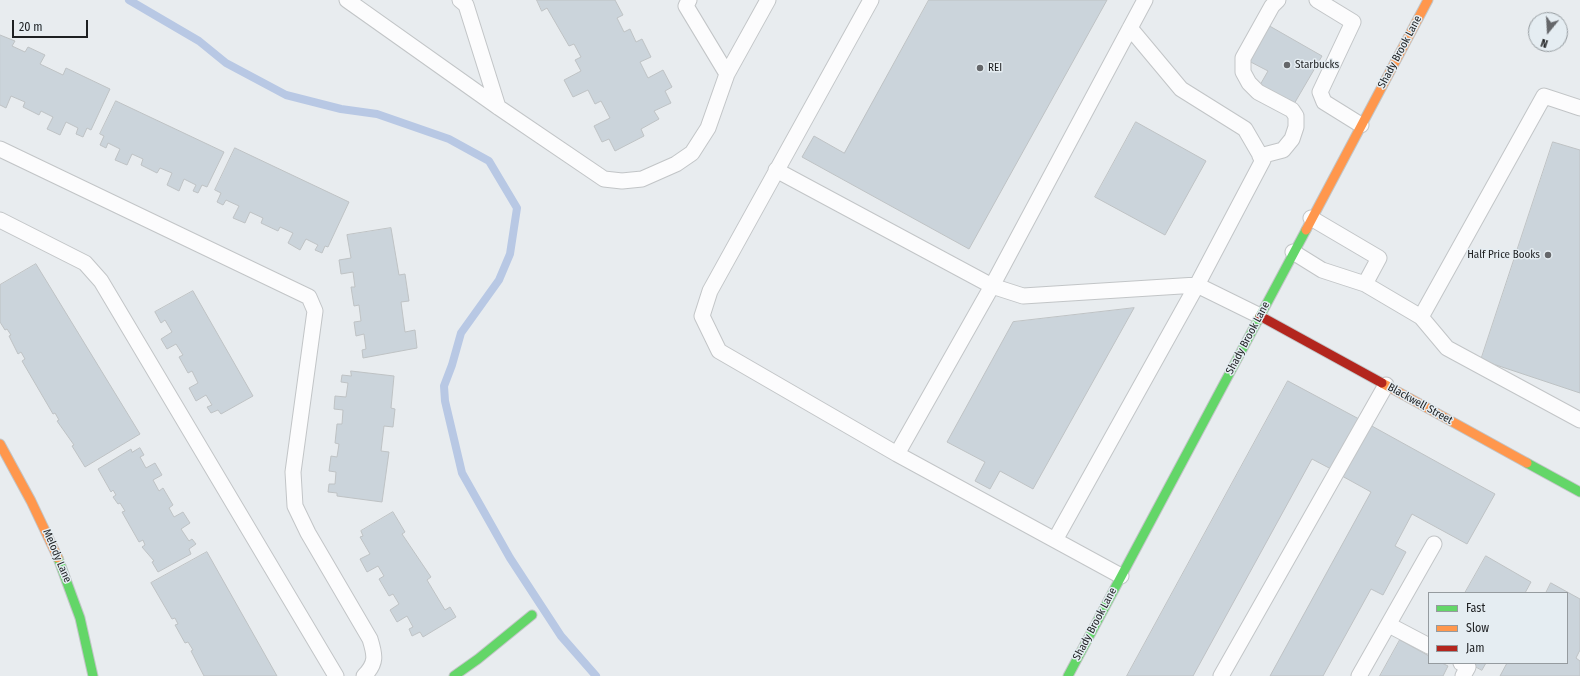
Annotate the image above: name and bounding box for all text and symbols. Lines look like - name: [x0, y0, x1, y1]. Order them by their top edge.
- scale bar: [14, 12, 90, 38]
- north arrow: [1528, 12, 1568, 52]
- street label: Shady Brook Lane: [1375, 13, 1425, 91]
- text: 20 m: [19, 20, 43, 34]
- text: N: [1539, 36, 1550, 50]
- place label: Starbucks: [1295, 58, 1339, 72]
- marker: Starbucks: [1282, 60, 1292, 70]
- place label: REI: [988, 61, 1002, 75]
- marker: REI: [975, 63, 985, 73]
- place label: Half Price Books: [1467, 248, 1540, 262]
- marker: Half Price Books: [1543, 250, 1553, 260]
- street label: Shady Brook Lane: [1223, 299, 1273, 377]
- street label: Blackwell Street: [1385, 381, 1455, 427]
- street label: Melody Lane: [40, 527, 74, 585]
- street label: Shady Brook Lane: [1070, 585, 1120, 663]
- legend: [1428, 592, 1568, 664]
- text: Fast: [1466, 601, 1485, 615]
- text: Slow: [1466, 621, 1489, 635]
- text: Jam: [1466, 641, 1484, 655]

